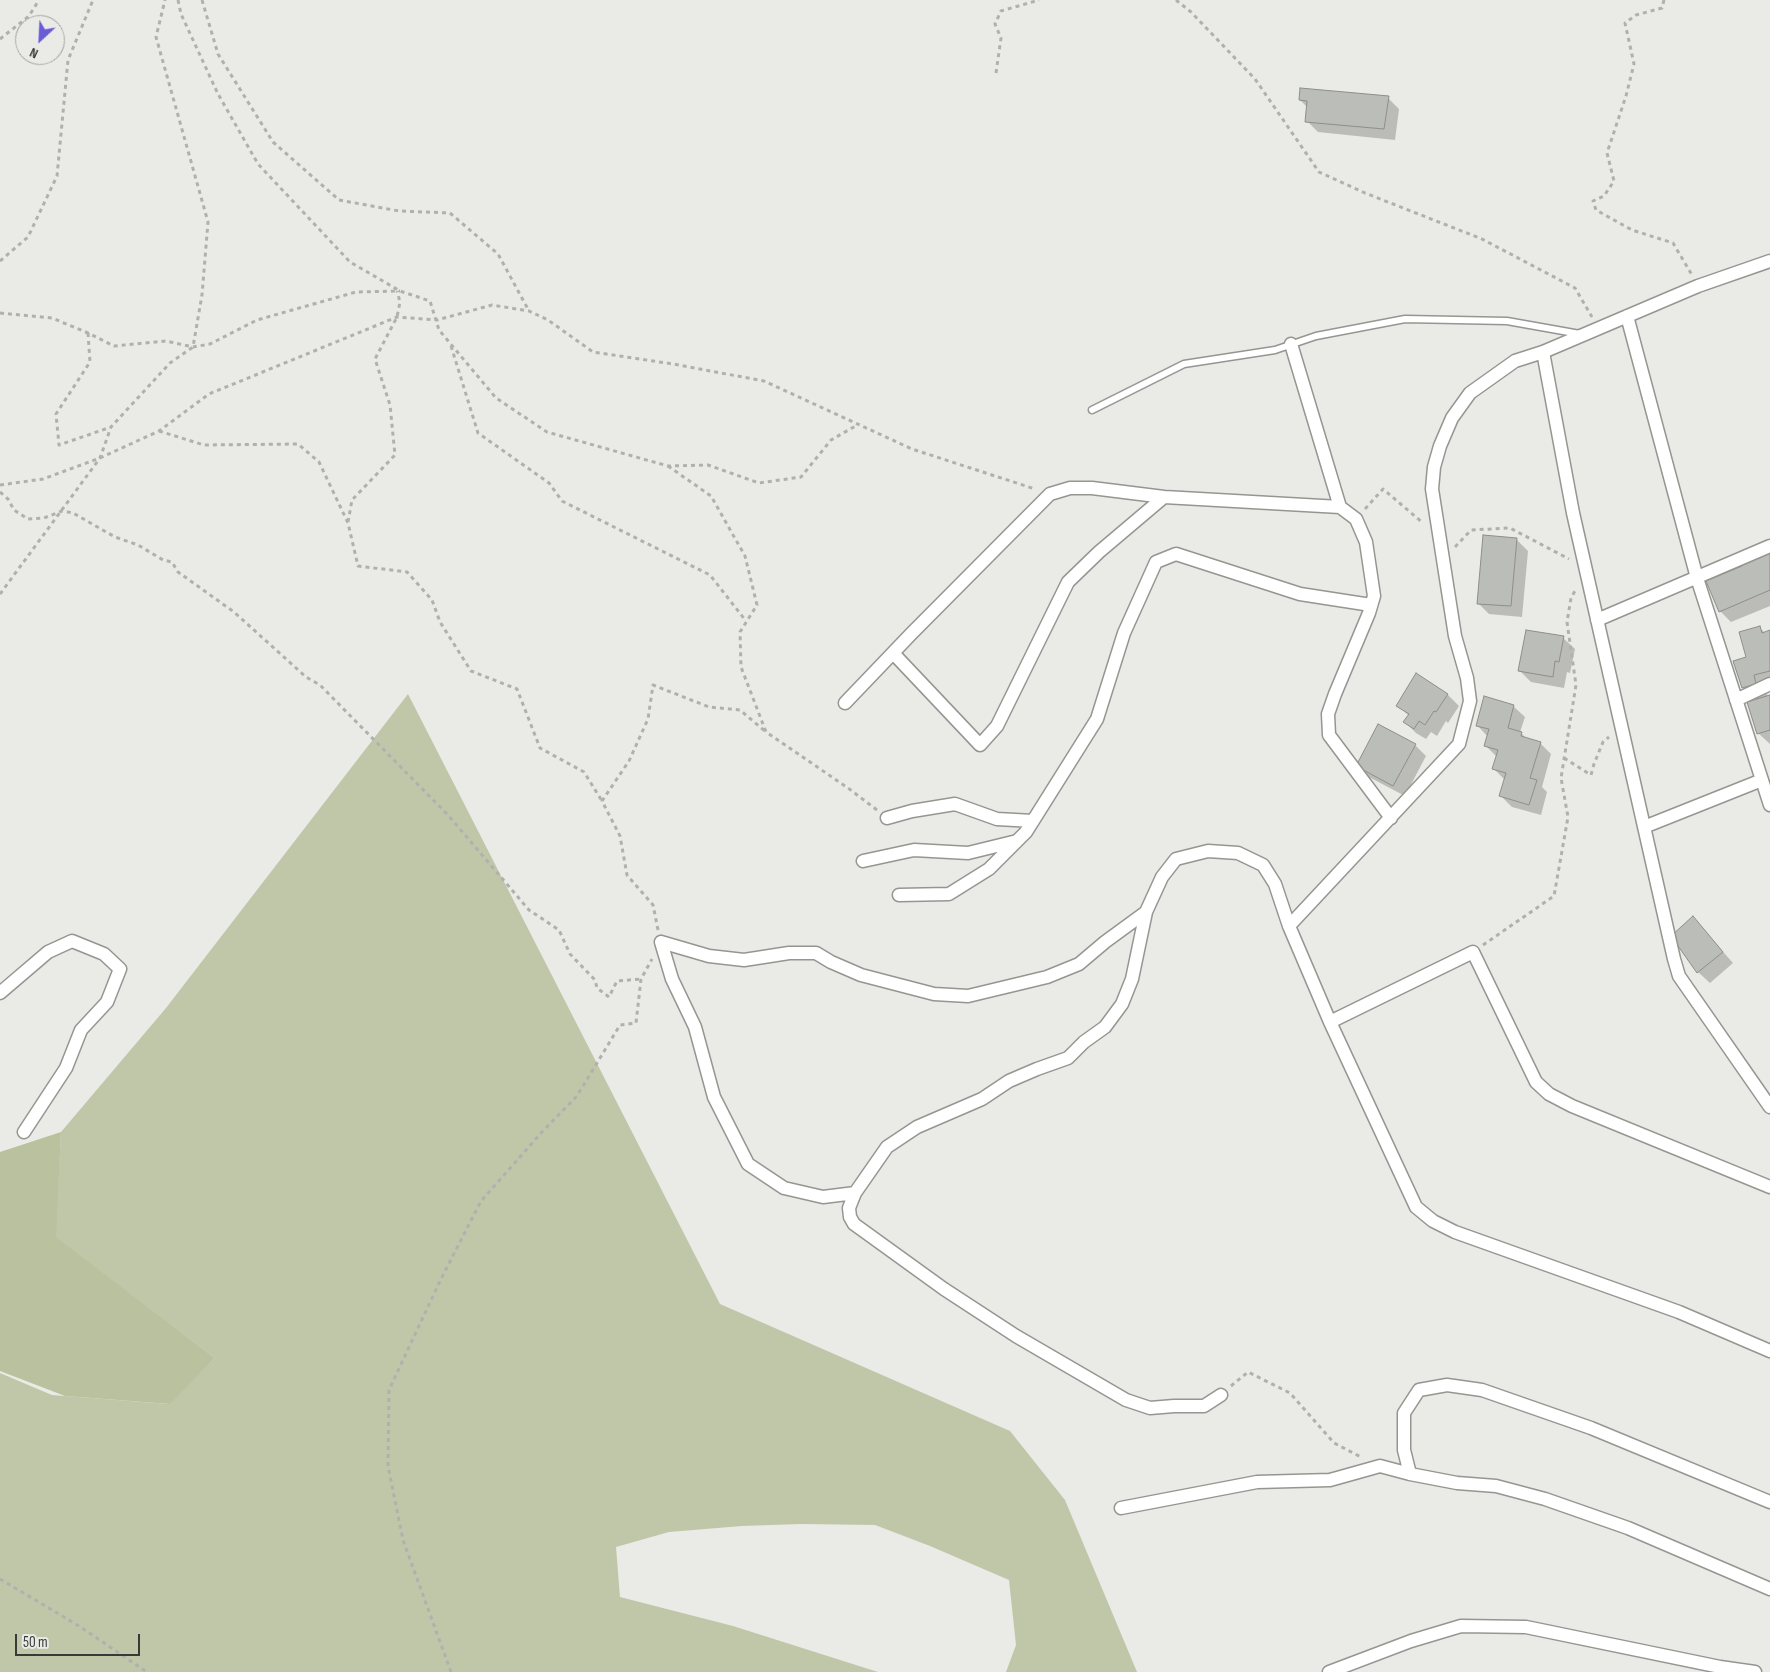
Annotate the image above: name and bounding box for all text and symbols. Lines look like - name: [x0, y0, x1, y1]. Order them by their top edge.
- north arrow: [15, 15, 65, 65]
- text: N: [27, 44, 41, 62]
- scale bar: [18, 1624, 142, 1656]
- text: 50 m: [23, 1633, 48, 1652]

